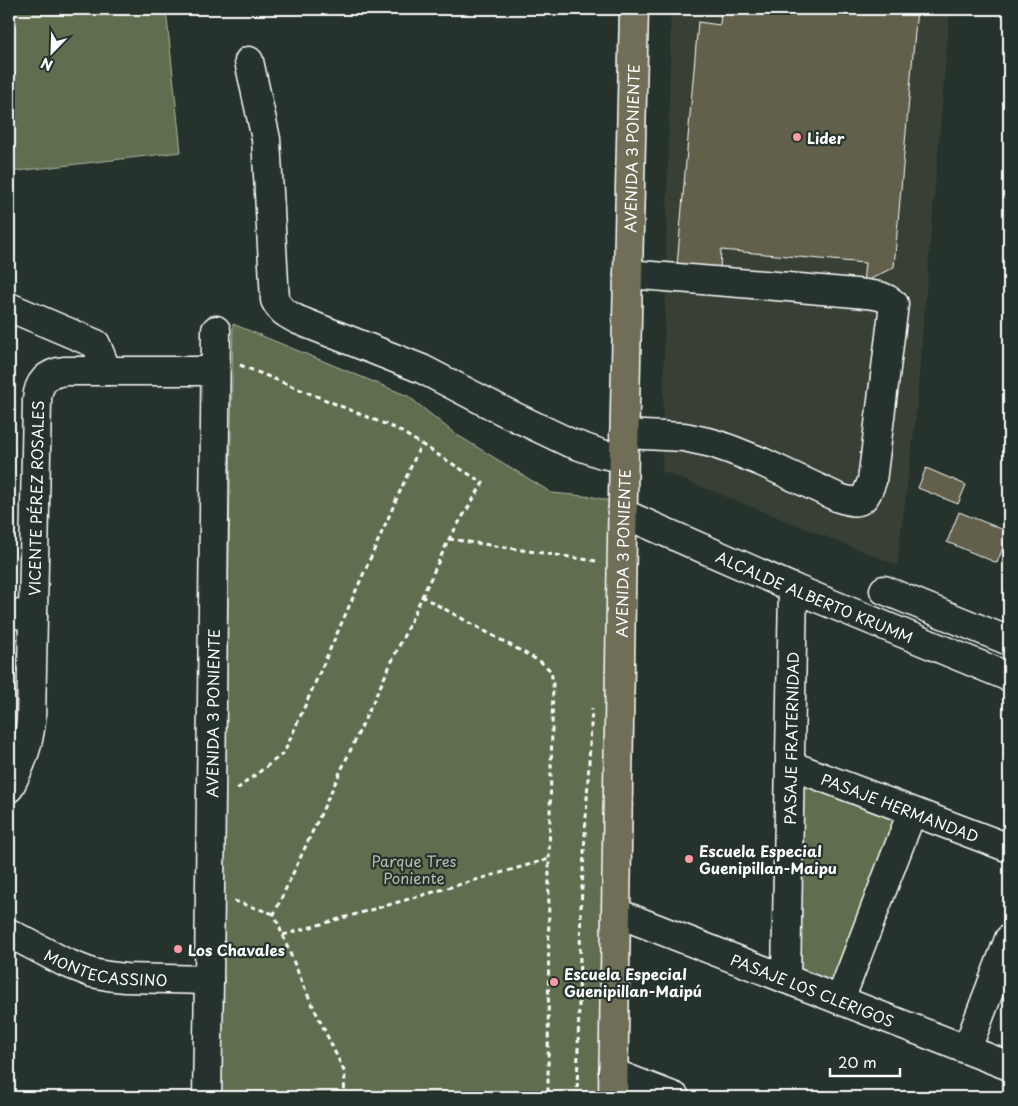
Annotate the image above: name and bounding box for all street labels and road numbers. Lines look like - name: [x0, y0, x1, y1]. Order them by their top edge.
- street label: AVENIDA 3 PONIENTE: [617, 63, 644, 233]
- street label: VICENTE PÉREZ ROSALES: [22, 400, 48, 596]
- street label: AVENIDA 3 PONIENTE: [609, 468, 635, 638]
- street label: ALCALDE ALBERTO KRUMM: [713, 544, 917, 648]
- street label: AVENIDA 3 PONIENTE: [199, 628, 224, 798]
- street label: PASAJE FRATERNIDAD: [777, 651, 803, 825]
- street label: PASAJE HERMANDAD: [818, 766, 983, 847]
- street label: MONTECASSINO: [41, 942, 168, 991]
- street label: PASAJE LOS CLERIGOS: [728, 947, 898, 1032]

